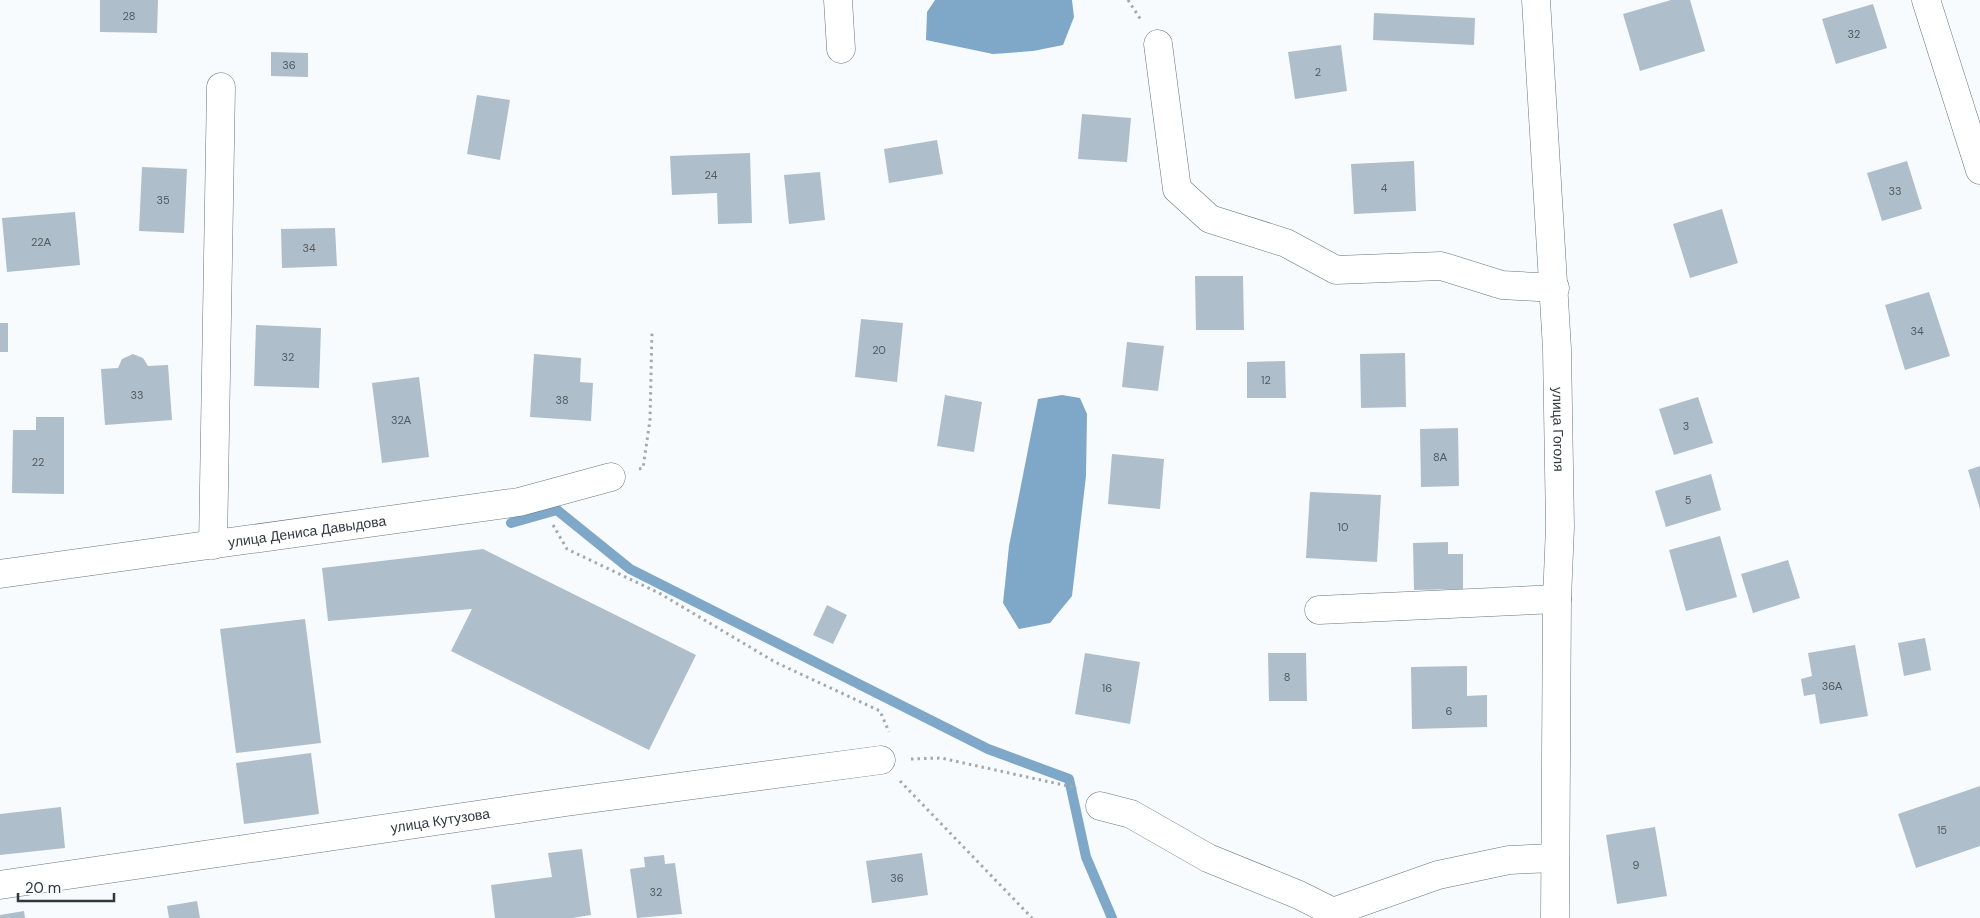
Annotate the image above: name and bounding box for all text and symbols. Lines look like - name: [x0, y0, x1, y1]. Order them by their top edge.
- house number: 28: [123, 9, 135, 23]
- house number: 32: [1848, 27, 1860, 41]
- house number: 36: [282, 58, 296, 72]
- house number: 2: [1315, 65, 1321, 79]
- house number: 24: [705, 168, 718, 182]
- house number: 4: [1381, 181, 1388, 195]
- house number: 33: [1888, 184, 1902, 198]
- house number: 35: [156, 193, 170, 207]
- house number: 22А: [31, 235, 52, 249]
- house number: 34: [302, 241, 316, 255]
- house number: 34: [1910, 324, 1924, 338]
- house number: 20: [872, 343, 886, 357]
- house number: 32: [282, 350, 294, 364]
- house number: 12: [1261, 373, 1271, 387]
- street label: улица Гоголя: [1549, 387, 1568, 472]
- house number: 33: [130, 388, 144, 402]
- house number: 38: [555, 393, 569, 407]
- house number: 32А: [391, 413, 412, 427]
- house number: 3: [1683, 419, 1689, 433]
- house number: 8А: [1433, 450, 1448, 464]
- house number: 22: [32, 455, 44, 469]
- house number: 5: [1685, 493, 1692, 507]
- street label: улица Дениса Давыдова: [227, 512, 387, 551]
- house number: 10: [1338, 520, 1348, 534]
- house number: 8: [1284, 670, 1290, 684]
- house number: 36А: [1822, 679, 1843, 693]
- house number: 16: [1102, 681, 1112, 695]
- house number: 6: [1446, 704, 1453, 718]
- street label: улица Кутузова: [389, 804, 491, 837]
- house number: 15: [1937, 823, 1947, 837]
- house number: 9: [1633, 858, 1640, 872]
- scale bar: [18, 870, 114, 902]
- house number: 36: [890, 871, 904, 885]
- text: 20 m: [25, 878, 61, 898]
- house number: 32: [650, 885, 662, 899]

